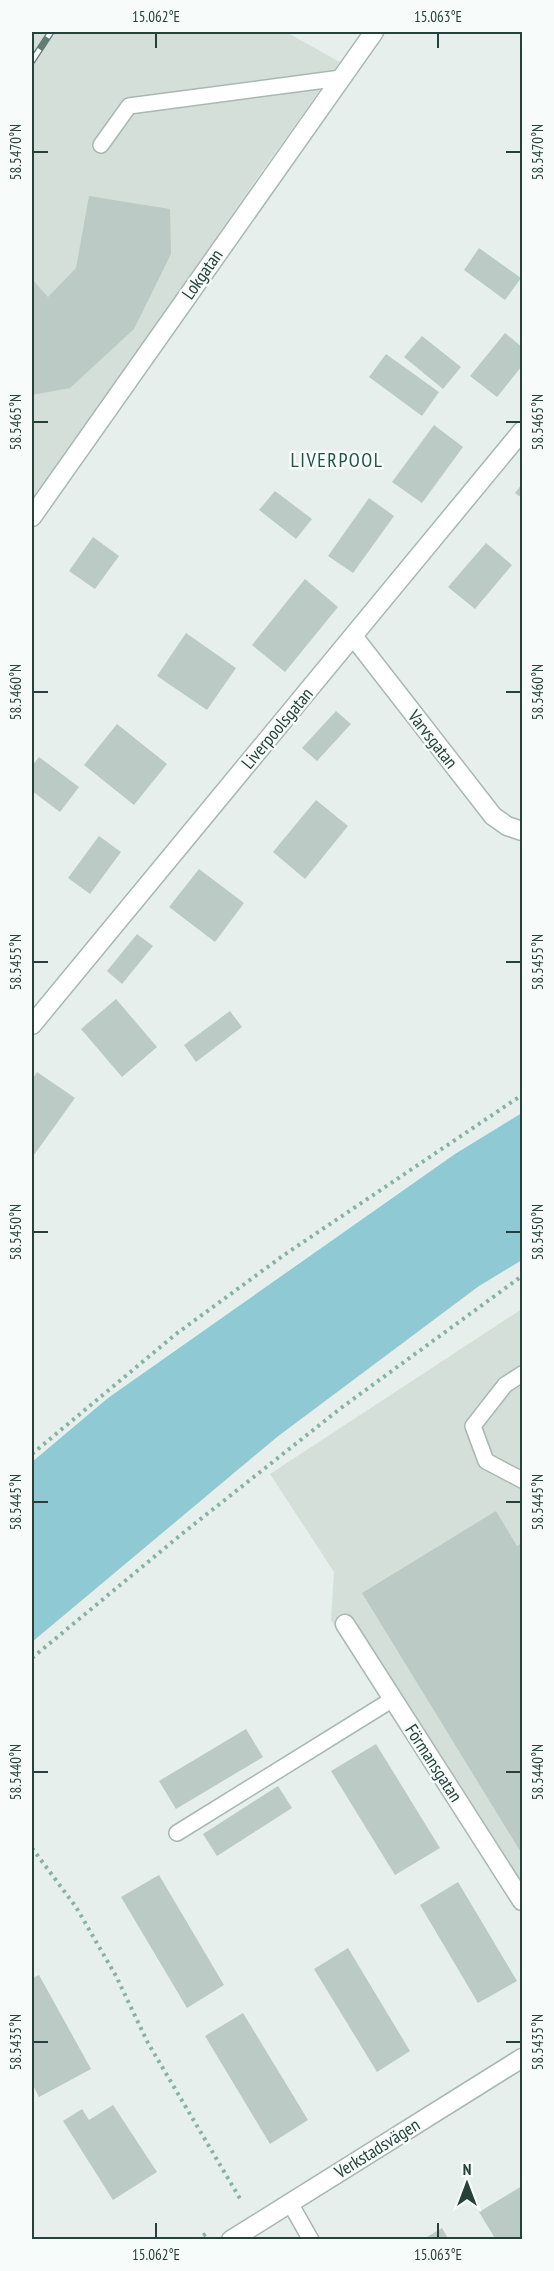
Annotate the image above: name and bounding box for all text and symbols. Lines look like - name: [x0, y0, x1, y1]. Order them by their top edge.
- text: 15.062°E: [132, 7, 180, 26]
- text: 15.063°E: [414, 7, 462, 26]
- text: 58.5470°N: [6, 124, 25, 180]
- text: 58.5470°N: [528, 124, 547, 180]
- street label: Lokgatan: [176, 244, 228, 304]
- text: 58.5465°N: [6, 394, 25, 450]
- text: 58.5465°N: [528, 394, 547, 450]
- district label: LIVERPOOL: [291, 447, 383, 473]
- text: 58.5460°N: [6, 664, 25, 720]
- text: 58.5460°N: [528, 664, 547, 720]
- street label: Liverpoolsgatan: [236, 683, 318, 773]
- street label: Varvsgatan: [402, 704, 463, 773]
- text: 58.5455°N: [6, 934, 25, 990]
- text: 58.5455°N: [528, 934, 547, 990]
- text: 58.5450°N: [6, 1204, 25, 1260]
- text: 58.5450°N: [528, 1204, 547, 1260]
- text: 58.5445°N: [6, 1474, 25, 1530]
- text: 58.5445°N: [528, 1474, 547, 1530]
- street label: Förmansgatan: [400, 1720, 468, 1806]
- text: 58.5440°N: [6, 1744, 25, 1800]
- text: 58.5440°N: [528, 1744, 547, 1800]
- text: 58.5435°N: [6, 2014, 25, 2070]
- text: 58.5435°N: [528, 2014, 547, 2070]
- street label: Verkstadsvägen: [329, 2113, 424, 2184]
- north arrow: [437, 2154, 497, 2214]
- text: N: [463, 2159, 471, 2179]
- text: 15.062°E: [132, 2245, 180, 2264]
- text: 15.063°E: [414, 2245, 462, 2264]

